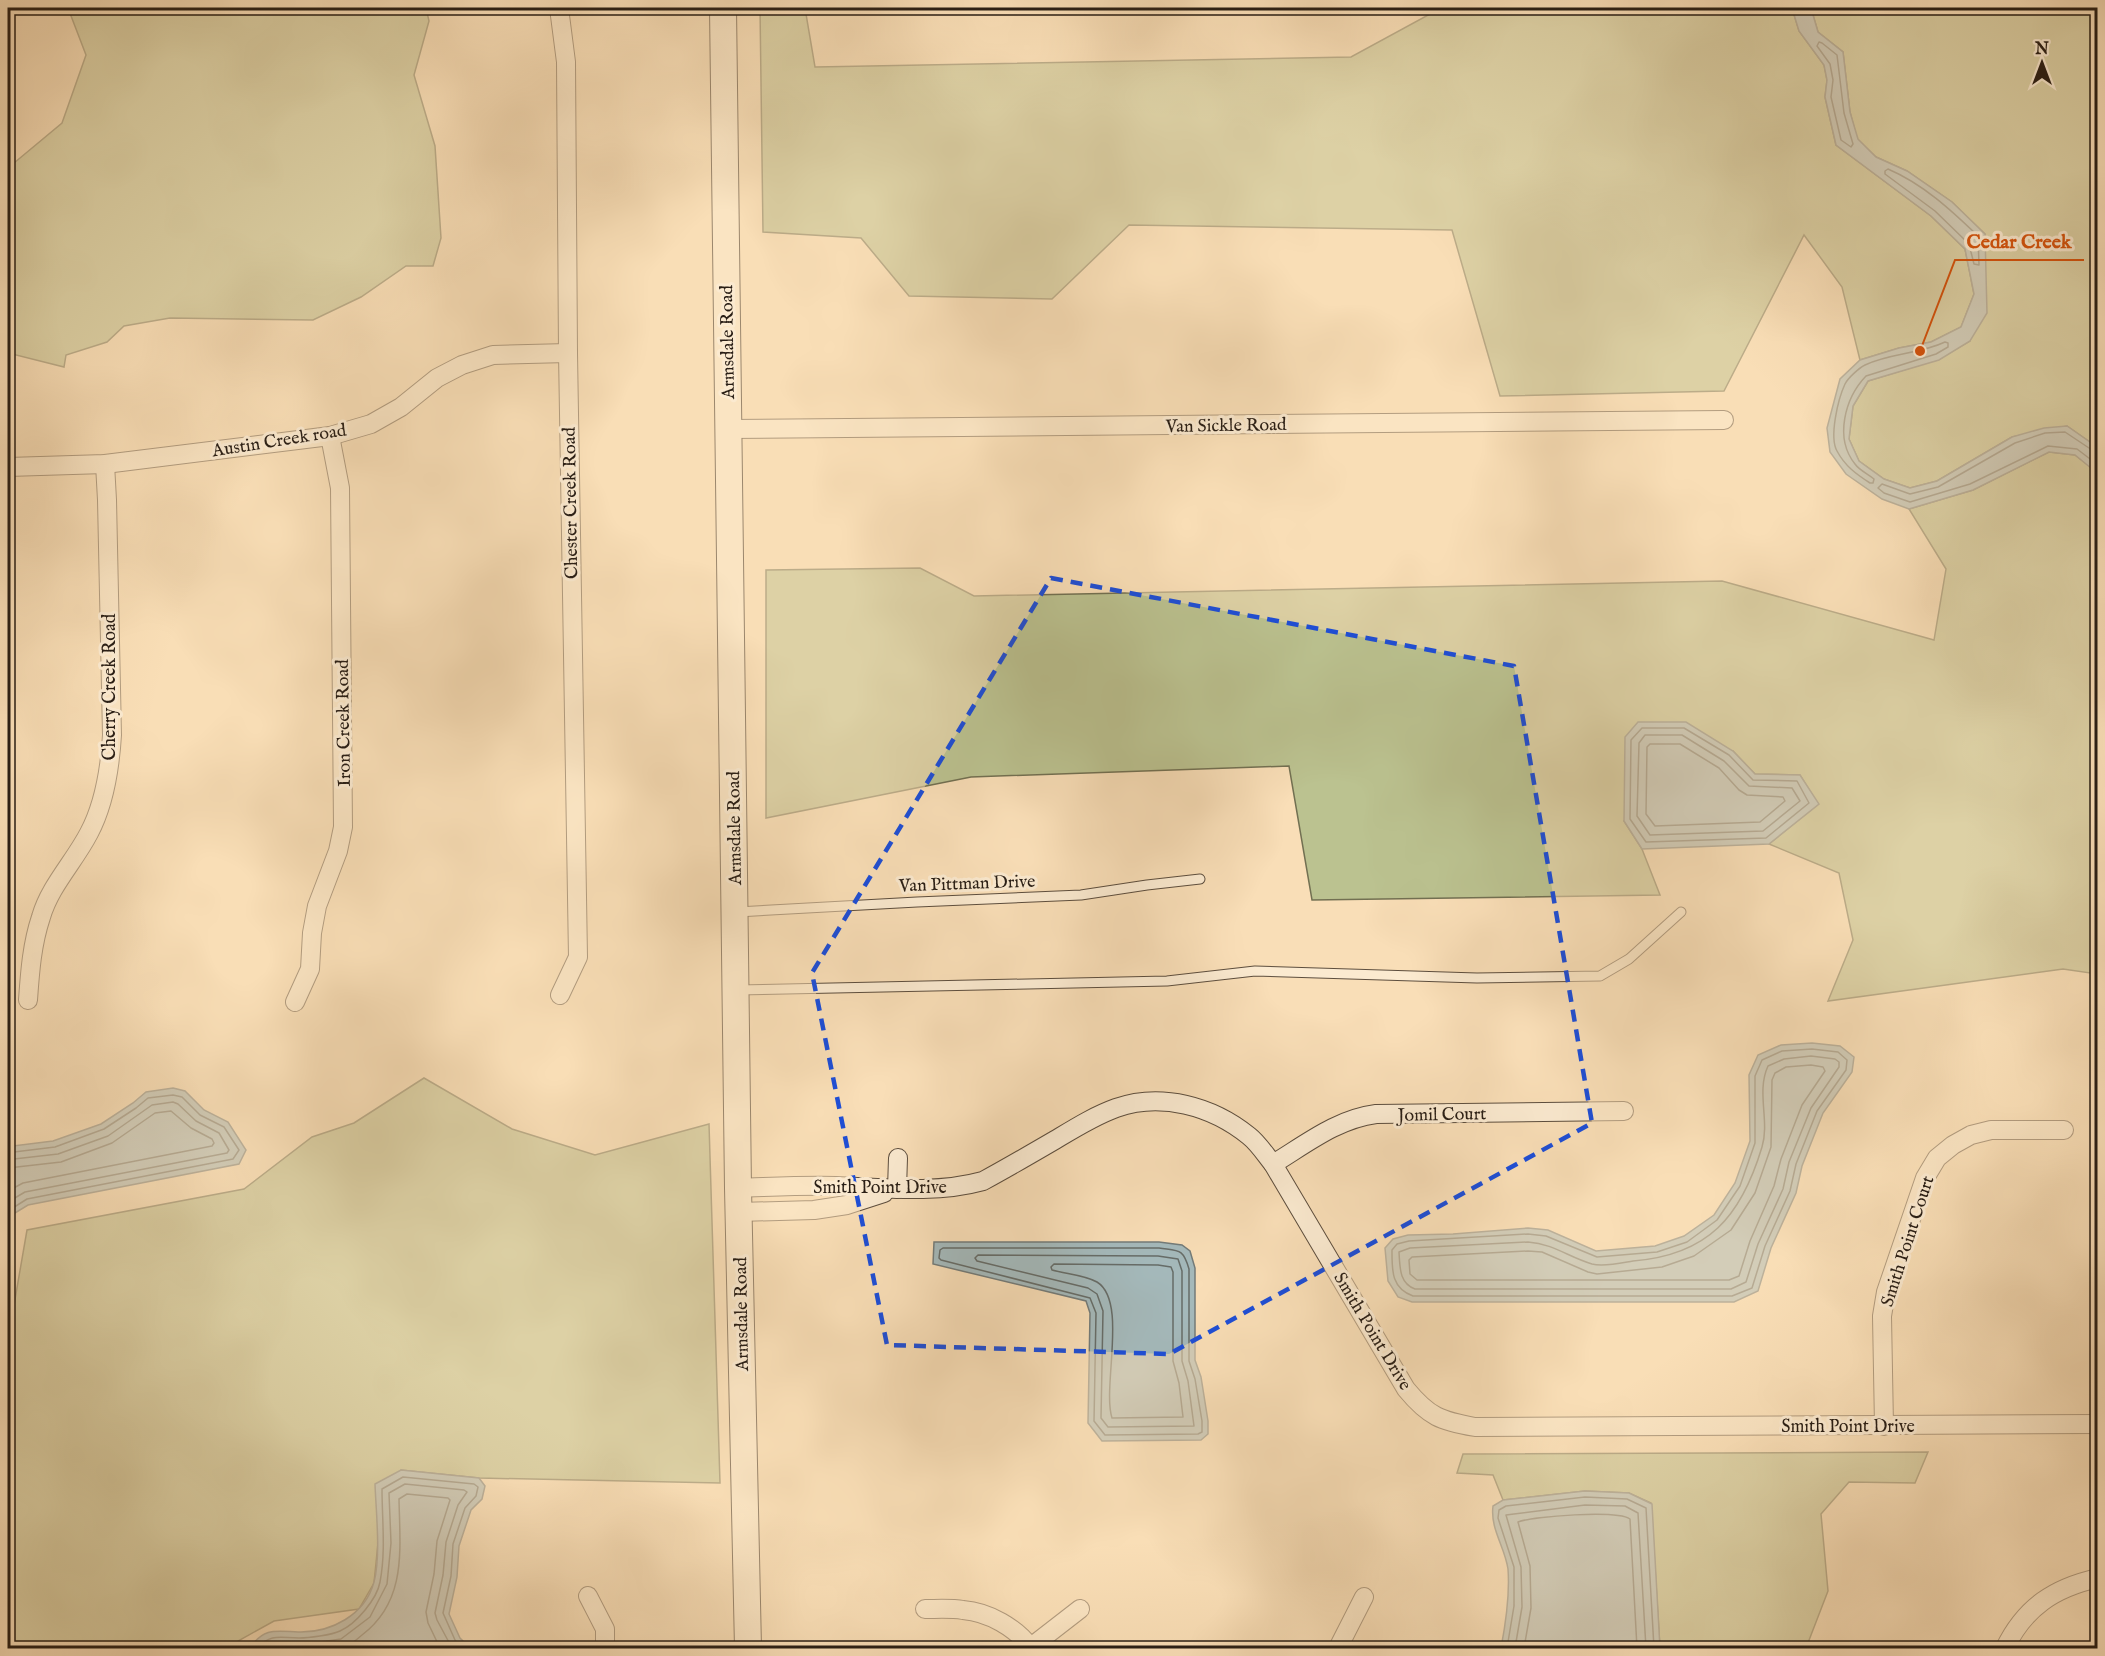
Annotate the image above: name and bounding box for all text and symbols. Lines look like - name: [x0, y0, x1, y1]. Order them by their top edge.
- north arrow: [2012, 33, 2072, 93]
- text: N: [2034, 40, 2049, 60]
- callout: Cedar Creek: [1955, 222, 2084, 260]
- text: Cedar Creek: [1966, 230, 2073, 255]
- street label: Armsdale Road: [716, 284, 741, 400]
- street label: Van Sickle Road: [1164, 414, 1287, 439]
- street label: Austin Creek road: [210, 419, 348, 464]
- street label: Chester Creek Road: [559, 426, 584, 579]
- street label: Cherry Creek Road: [99, 613, 122, 760]
- street label: Iron Creek Road: [332, 659, 357, 787]
- street label: Armsdale Road: [723, 770, 748, 886]
- street label: Van Pittman Drive: [897, 871, 1036, 898]
- street label: Jomil Court: [1395, 1103, 1487, 1128]
- street label: Smith Point Court: [1876, 1173, 1940, 1310]
- street label: Smith Point Drive: [813, 1177, 947, 1200]
- street label: Armsdale Road: [730, 1256, 755, 1372]
- street label: Smith Point Drive: [1327, 1269, 1416, 1395]
- street label: Smith Point Drive: [1781, 1416, 1915, 1439]

